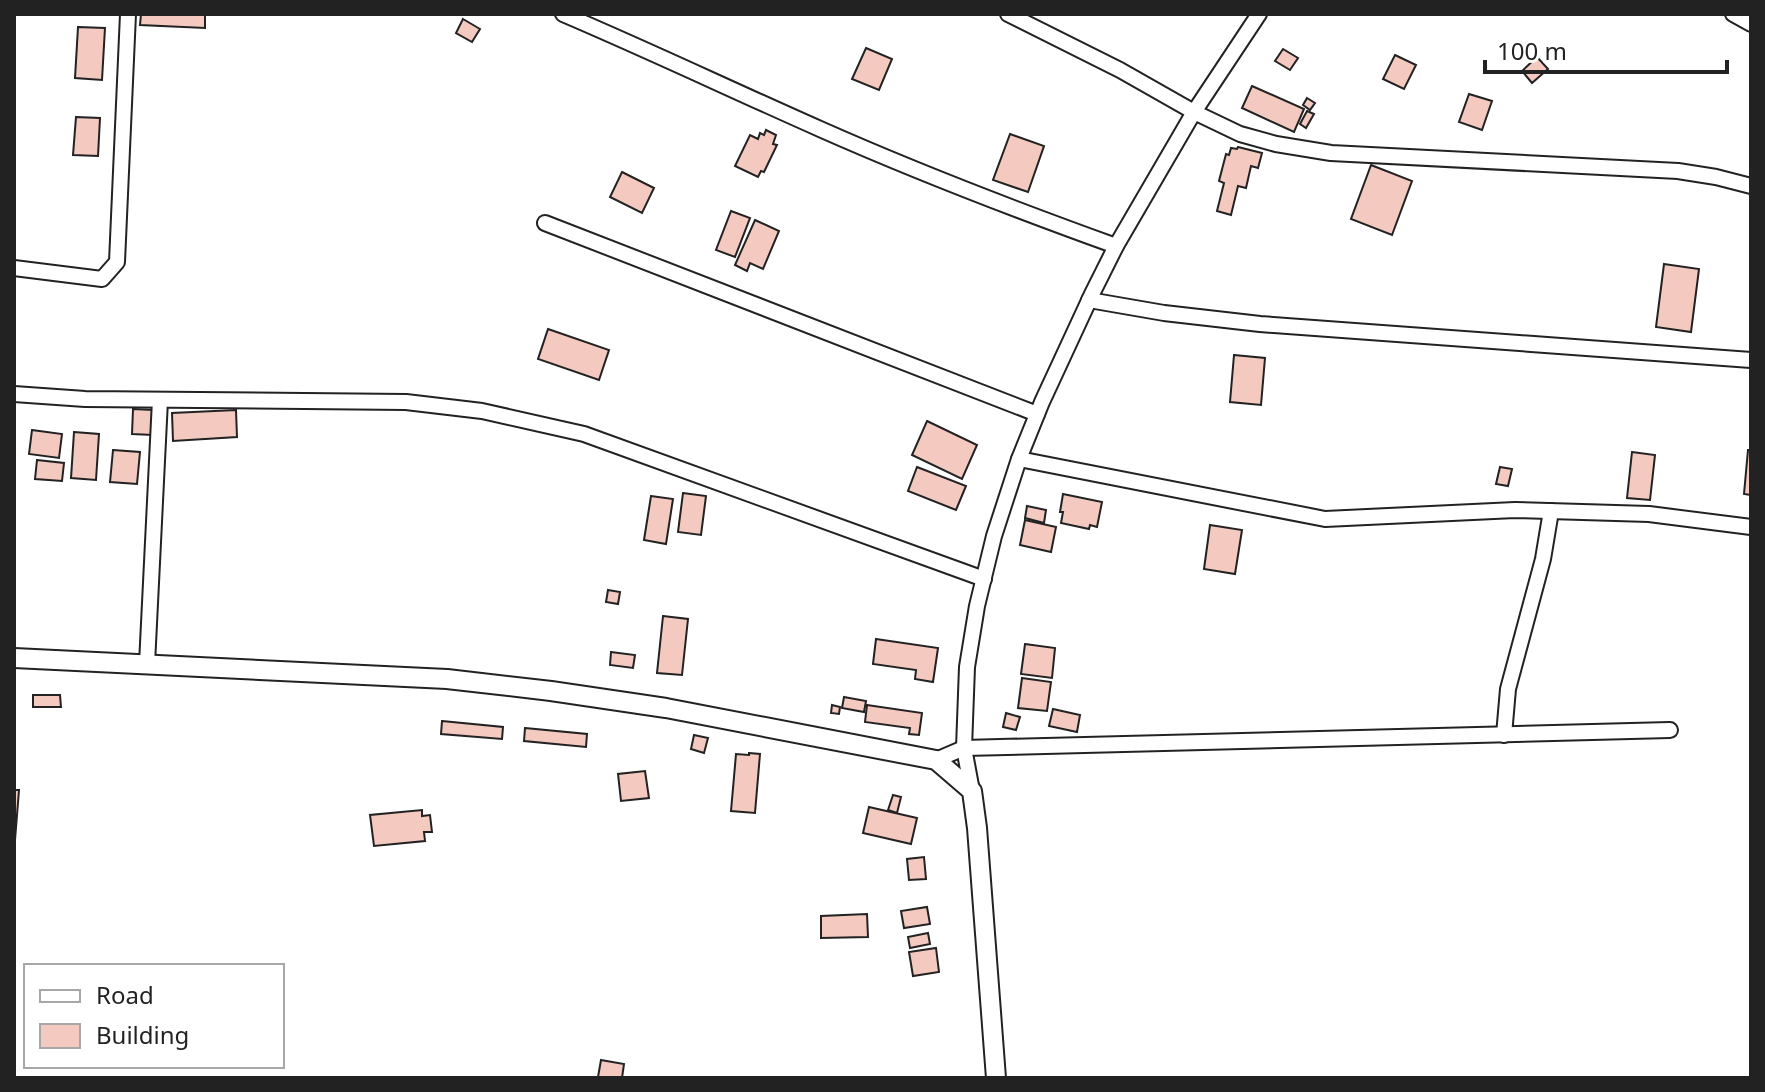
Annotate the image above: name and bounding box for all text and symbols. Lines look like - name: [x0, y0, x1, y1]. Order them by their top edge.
- scale bar: [1485, 24, 1727, 74]
- text: 100 m: [1497, 34, 1567, 67]
- legend: [24, 964, 284, 1068]
- text: Road: [96, 978, 154, 1011]
- text: Building: [96, 1018, 189, 1051]

